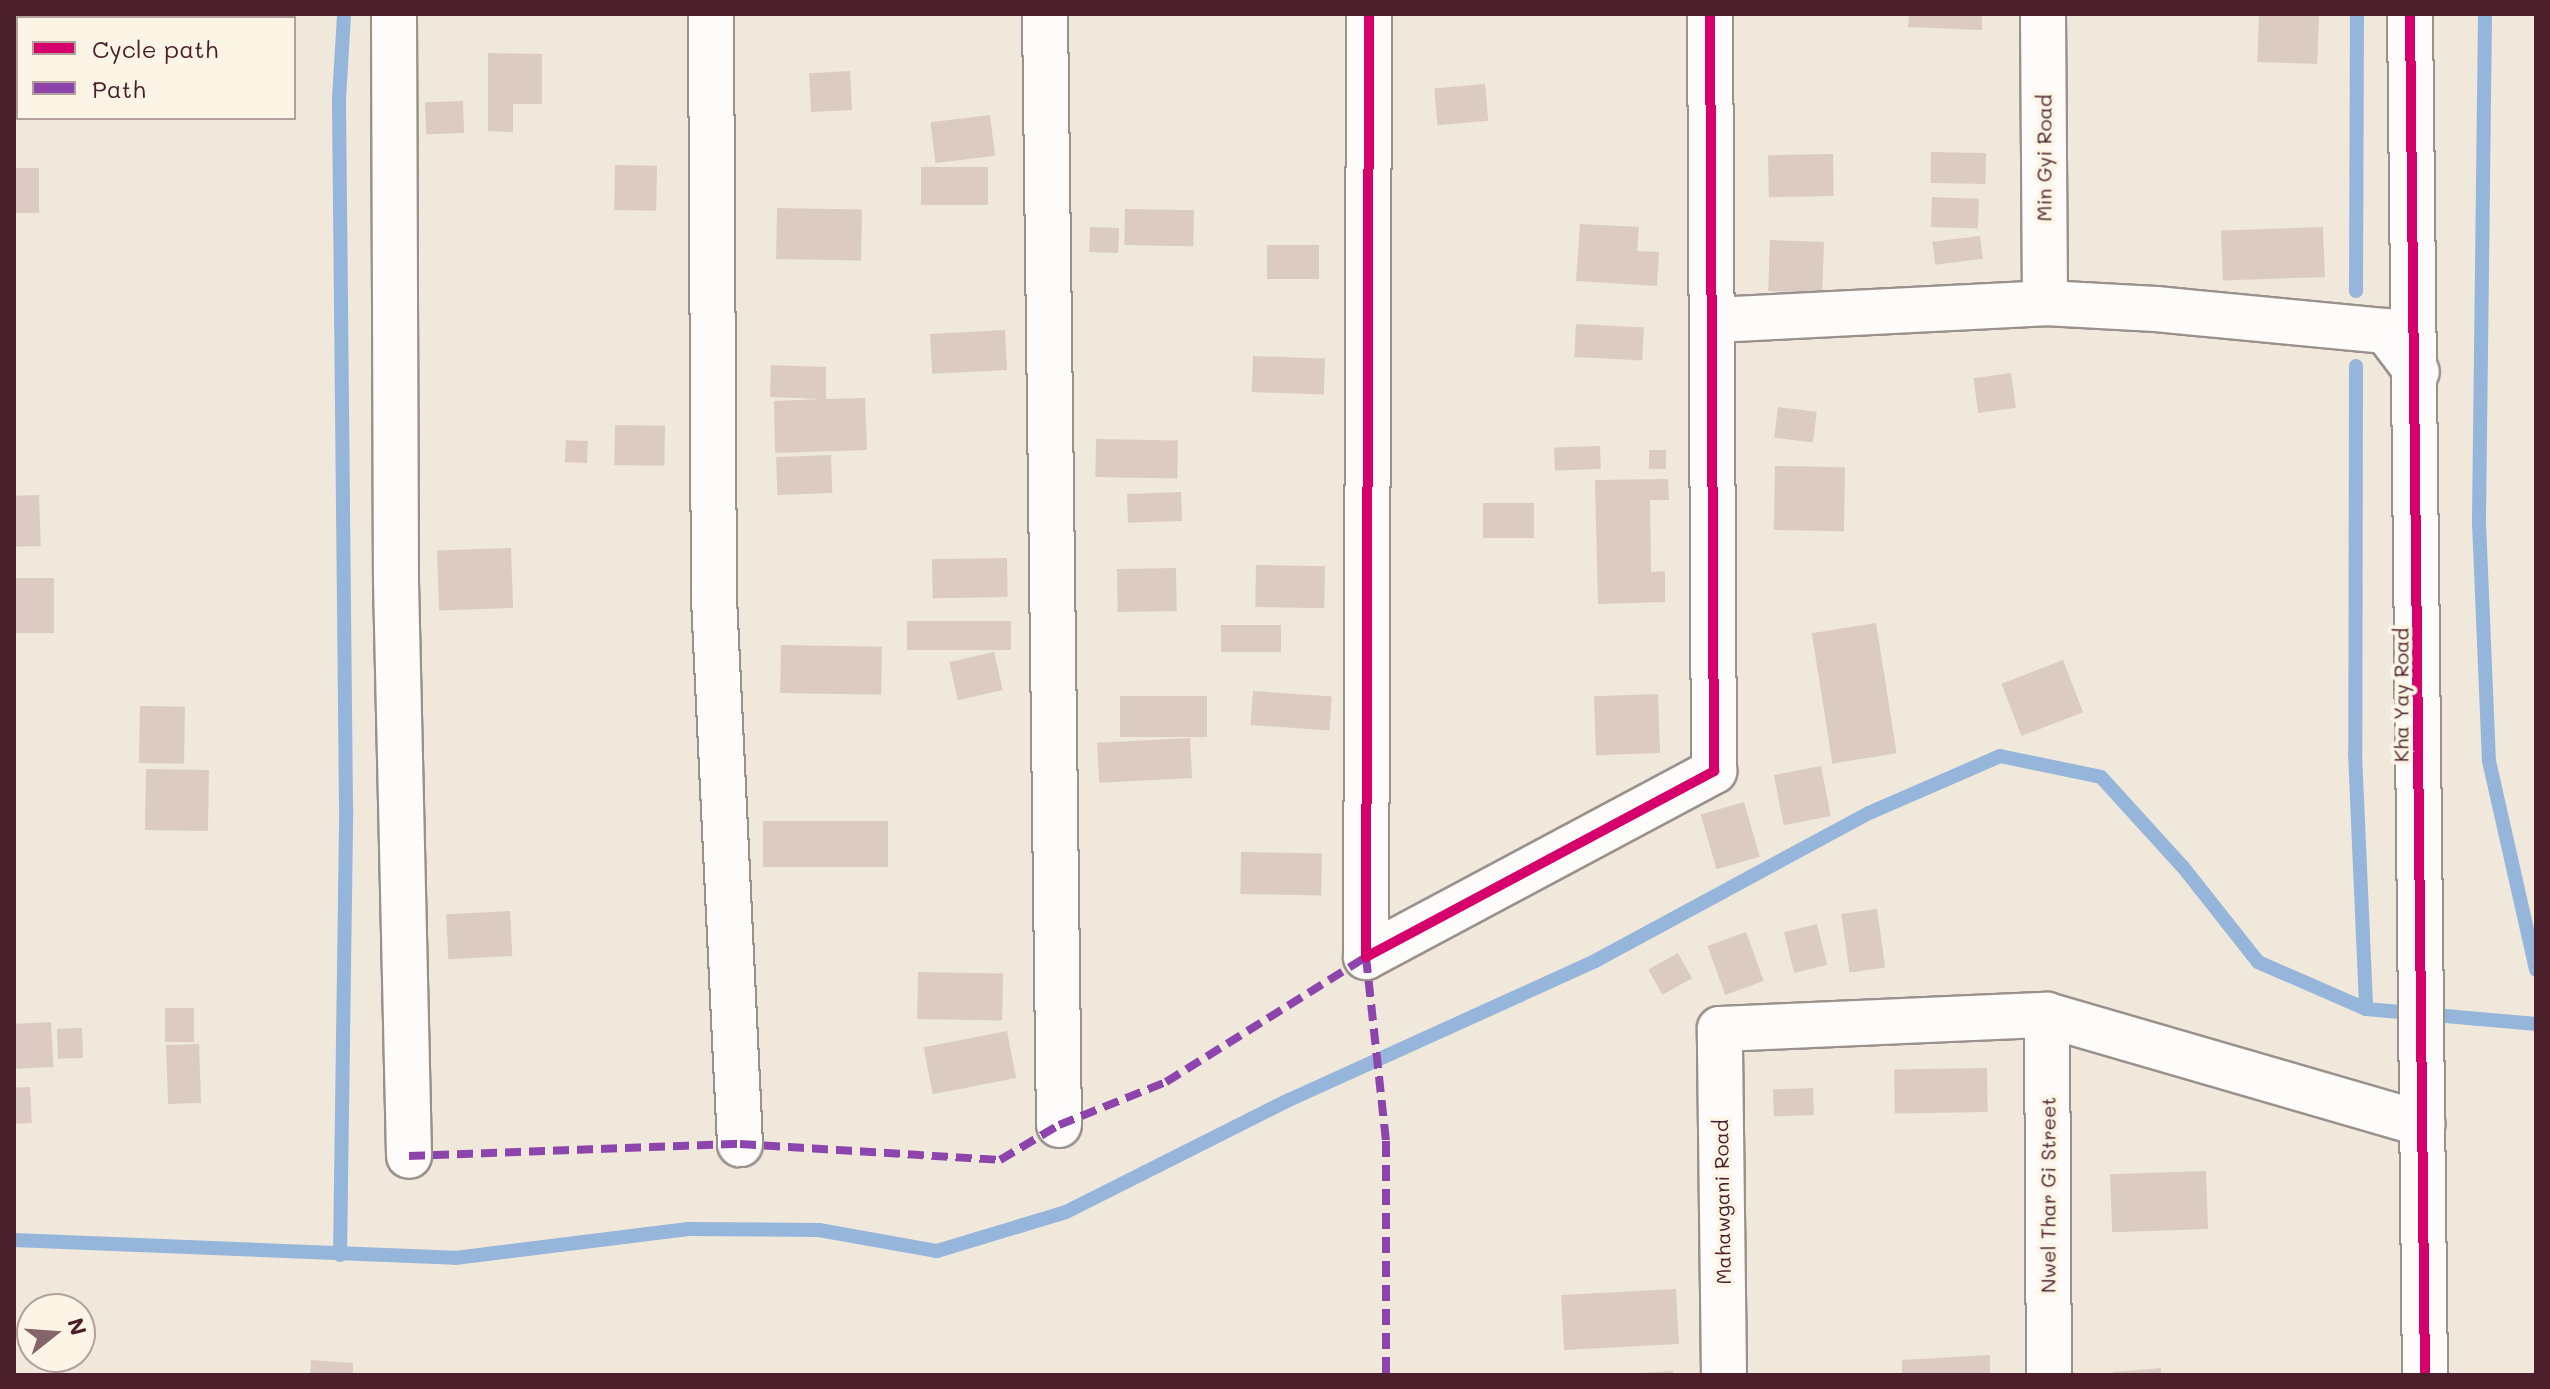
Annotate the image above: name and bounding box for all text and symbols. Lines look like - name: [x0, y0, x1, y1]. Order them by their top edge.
- legend: [16, 16, 296, 120]
- text: Cycle path: [92, 33, 218, 64]
- text: Path: [92, 73, 146, 104]
- street label: Min Gyi Road: [2032, 94, 2056, 222]
- street label: Kha Yay Road: [2389, 628, 2413, 762]
- street label: Nwel Thar Gi Street: [2036, 1097, 2060, 1293]
- street label: Mahawgani Road: [1709, 1119, 1735, 1285]
- north arrow: [16, 1293, 96, 1373]
- text: N: [61, 1314, 94, 1339]

